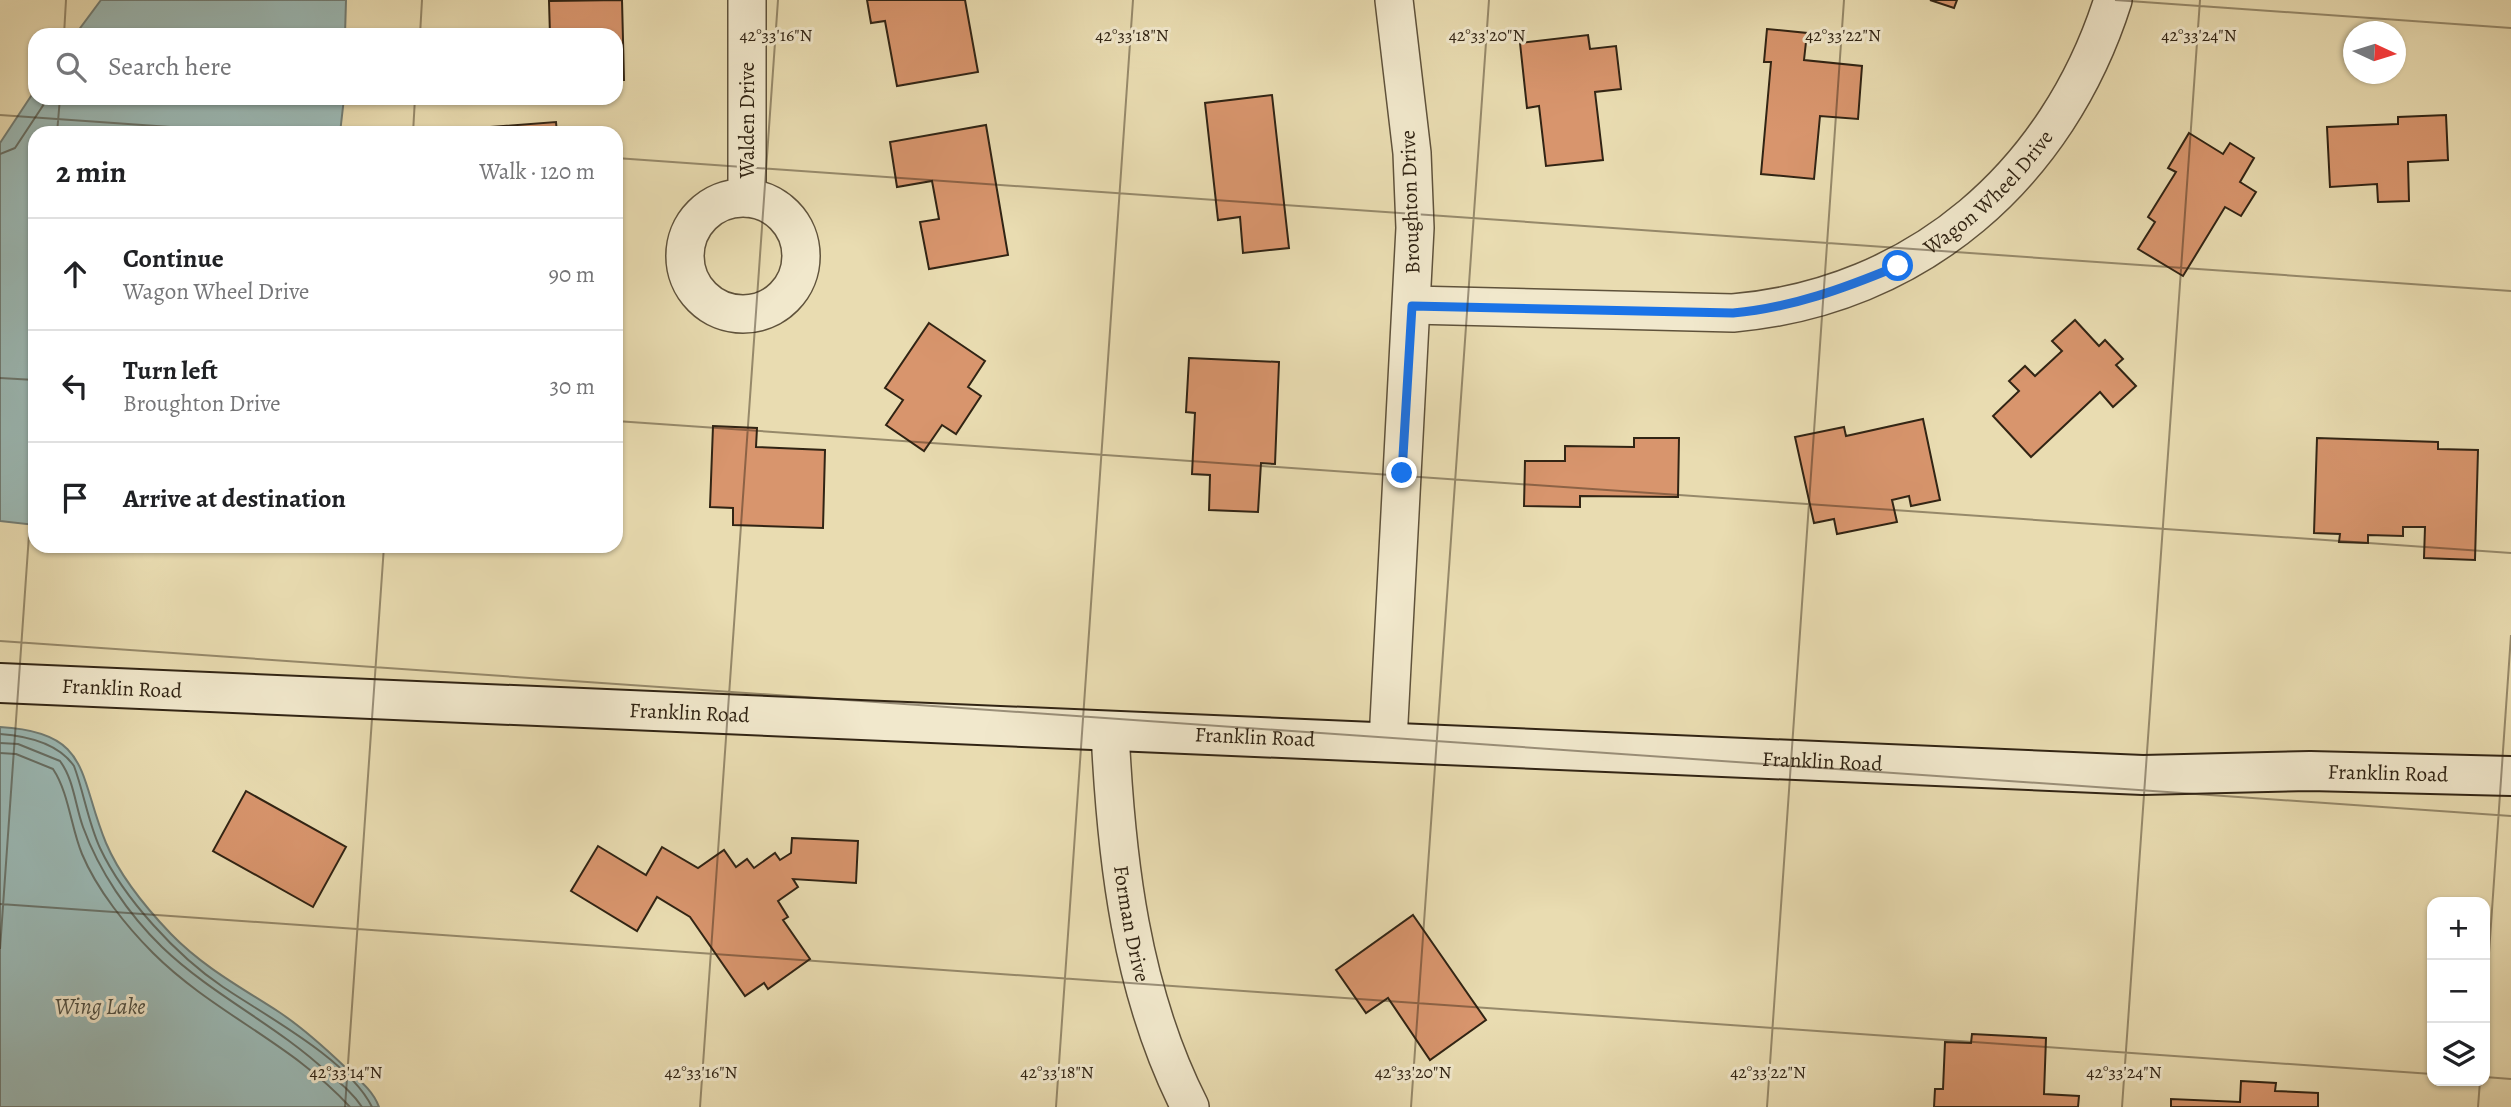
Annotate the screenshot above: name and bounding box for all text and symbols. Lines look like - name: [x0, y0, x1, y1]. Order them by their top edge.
- north arrow: [2343, 21, 2406, 84]
- text: 42°33'16"N: [739, 23, 813, 47]
- text: 42°33'18"N: [1095, 23, 1169, 47]
- text: 42°33'20"N: [1449, 23, 1525, 47]
- text: 42°33'22"N: [1805, 23, 1881, 47]
- text: 42°33'24"N: [2161, 23, 2237, 47]
- search box: [28, 28, 623, 105]
- icon: search: [52, 48, 90, 86]
- text: Search here: [108, 49, 232, 84]
- street label: Walden Drive: [733, 62, 761, 179]
- street label: Wagon Wheel Drive: [1917, 124, 2059, 262]
- street label: Broughton Drive: [1393, 130, 1427, 274]
- text: 2 min: [56, 152, 126, 192]
- text: Walk · 120 m: [479, 156, 595, 187]
- text: Continue: [123, 241, 224, 276]
- route start: [1882, 250, 1913, 281]
- icon: ahead: [56, 255, 94, 293]
- text: 90 m: [549, 259, 595, 290]
- text: Wagon Wheel Drive: [123, 276, 309, 307]
- text: Turn left: [123, 353, 218, 388]
- icon: left: [56, 367, 94, 405]
- text: 30 m: [549, 371, 595, 402]
- text: Broughton Drive: [123, 388, 281, 419]
- route end: [1386, 457, 1417, 488]
- icon: arrive: [56, 479, 94, 517]
- text: Arrive at destination: [123, 481, 346, 516]
- street label: Franklin Road: [61, 672, 183, 705]
- street label: Franklin Road: [629, 696, 751, 729]
- street label: Franklin Road: [1194, 720, 1316, 753]
- street label: Franklin Road: [1762, 745, 1884, 778]
- street label: Franklin Road: [2327, 757, 2449, 788]
- street label: Forman Drive: [1107, 863, 1157, 985]
- map controls: [2427, 897, 2490, 1086]
- button: +: [2427, 897, 2490, 960]
- button: −: [2427, 960, 2490, 1023]
- water label: Wing Lake: [54, 991, 146, 1022]
- button: layers: [2427, 1023, 2490, 1086]
- text: 42°33'14"N: [310, 1060, 383, 1084]
- text: 42°33'16"N: [664, 1060, 738, 1084]
- text: 42°33'18"N: [1020, 1060, 1094, 1084]
- text: 42°33'20"N: [1375, 1060, 1451, 1084]
- text: 42°33'22"N: [1730, 1060, 1806, 1084]
- text: 42°33'24"N: [2086, 1060, 2162, 1084]

